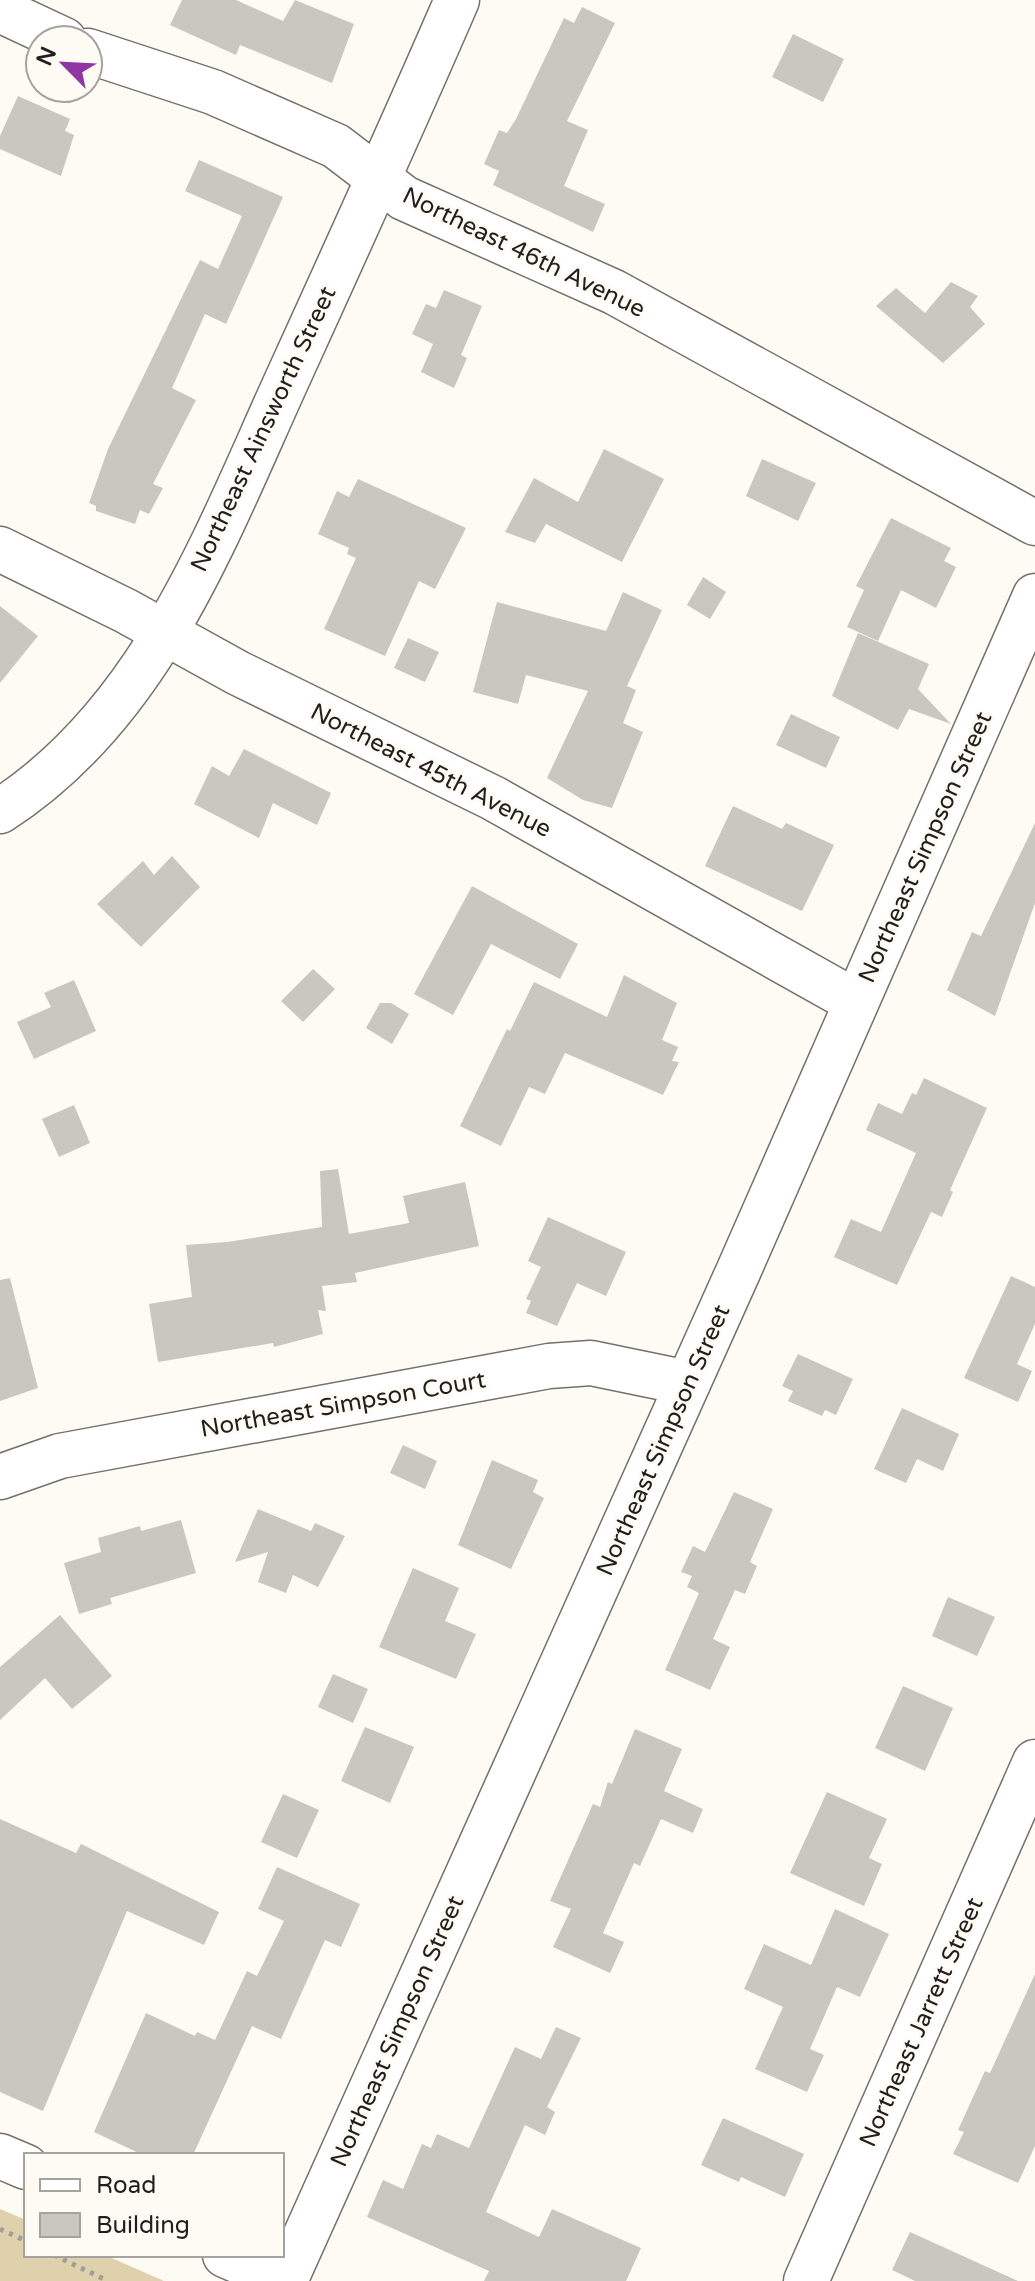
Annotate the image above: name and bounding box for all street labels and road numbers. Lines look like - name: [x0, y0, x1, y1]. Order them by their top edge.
- street label: Northeast 46th Avenue: [398, 181, 650, 324]
- street label: Northeast Ainsworth Street: [185, 282, 342, 576]
- street label: Northeast 45th Avenue: [305, 697, 556, 844]
- street label: Northeast Simpson Street: [852, 707, 998, 987]
- street label: Northeast Simpson Street: [590, 1300, 736, 1580]
- street label: Northeast Simpson Court: [198, 1365, 488, 1444]
- street label: Northeast Simpson Street: [324, 1891, 470, 2171]
- street label: Northeast Jarrett Street: [853, 1893, 990, 2151]

